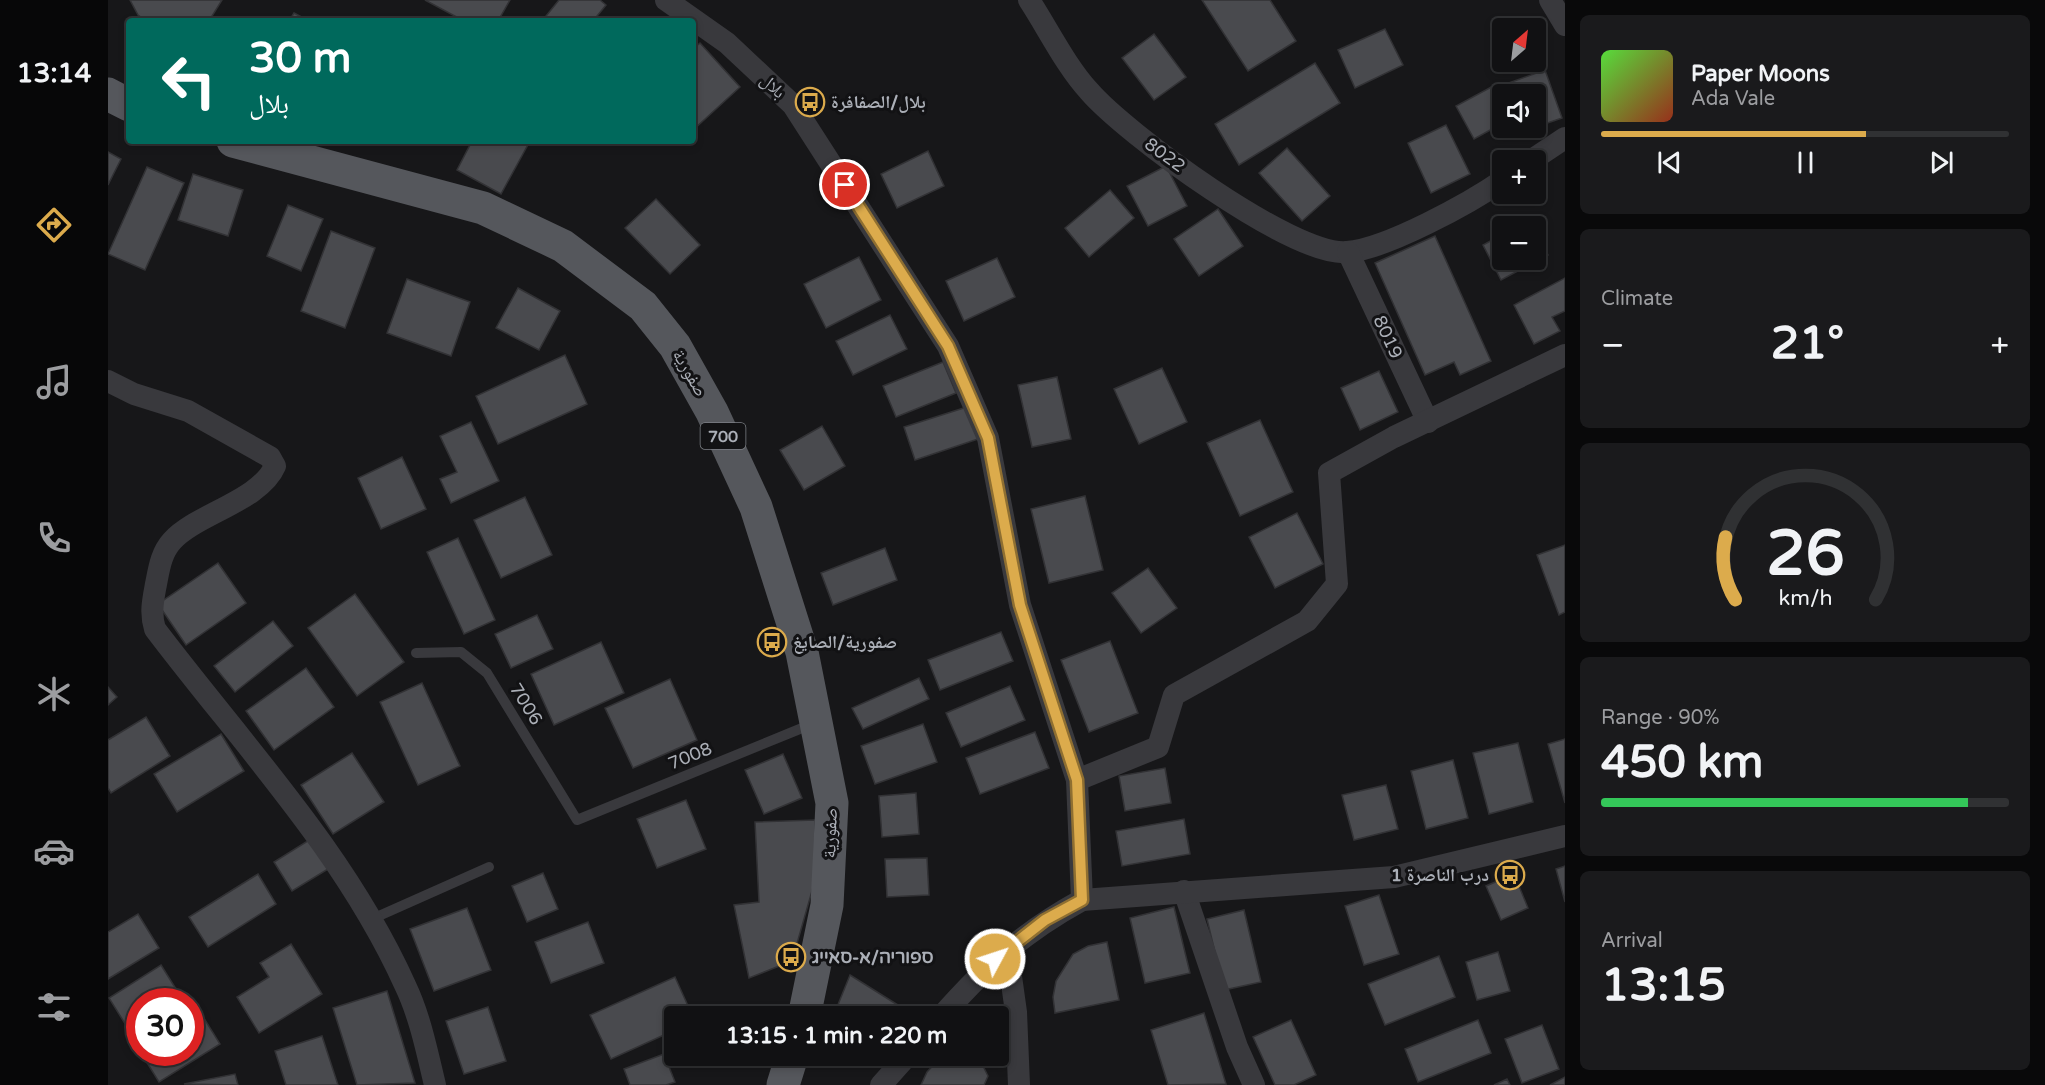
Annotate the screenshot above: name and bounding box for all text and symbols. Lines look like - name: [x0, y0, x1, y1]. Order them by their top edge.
- north arrow: [1492, 18, 1546, 72]
- map controls: [1492, 18, 1546, 270]
- text: 30 m: [249, 33, 351, 84]
- icon: left: [150, 42, 228, 120]
- text: 13:14: [17, 57, 91, 90]
- text: Paper Moons: [1691, 61, 1830, 87]
- street label: بلال: [756, 69, 790, 103]
- button: sound: [1492, 84, 1546, 138]
- bus stop icon: بلال/الصفافرة: [794, 86, 826, 118]
- text: Ada Vale: [1691, 87, 1775, 111]
- text: بلال: [249, 88, 289, 121]
- place label: بلال/الصفافرة: [831, 91, 926, 113]
- street label: 8022: [1140, 133, 1190, 177]
- icon: previous: [1653, 146, 1686, 179]
- icon: pause: [1789, 146, 1822, 179]
- icon: next: [1925, 146, 1958, 179]
- button: +: [1492, 150, 1546, 204]
- pin: [819, 159, 870, 210]
- icon: arrive: [828, 168, 861, 201]
- icon: directions: [33, 204, 75, 246]
- button: −: [1492, 216, 1546, 270]
- text: Climate: [1601, 287, 1673, 311]
- street label: 8019: [1368, 312, 1408, 362]
- text: 21°: [1771, 317, 1844, 371]
- text: −: [1601, 326, 1625, 365]
- text: +: [1990, 326, 2009, 365]
- street label: صفورية: [668, 346, 712, 400]
- icon: music: [33, 361, 75, 403]
- road number: 700: [700, 423, 746, 449]
- icon: phone: [33, 517, 75, 559]
- text: 26: [1766, 517, 1844, 592]
- text: km/h: [1778, 585, 1832, 611]
- bus stop icon: صفورية/الصايغ: [756, 626, 788, 658]
- place label: صفورية/الصايغ: [793, 631, 897, 654]
- icon: climate: [33, 673, 75, 715]
- street label: 7006: [505, 679, 547, 729]
- text: Range · 90%: [1601, 706, 1720, 730]
- text: 450 km: [1601, 736, 1763, 790]
- street label: 7008: [665, 737, 715, 775]
- street label: صفورية: [818, 807, 842, 859]
- icon: car: [33, 830, 75, 872]
- bus stop icon: درب الناصرة 1: [1494, 859, 1526, 891]
- place label: درب الناصرة 1: [1391, 864, 1489, 886]
- position arrow: [963, 927, 1027, 991]
- text: Arrival: [1601, 929, 1663, 953]
- bus stop icon: ספוריה/א-סאייג: [775, 941, 807, 973]
- place label: ספוריה/א-סאייג: [811, 946, 933, 968]
- text: 13:15: [1601, 959, 1726, 1013]
- icon: filters: [33, 986, 75, 1028]
- speed limit sign: 30: [126, 988, 204, 1066]
- text: 13:15 · 1 min · 220 m: [726, 1023, 947, 1049]

